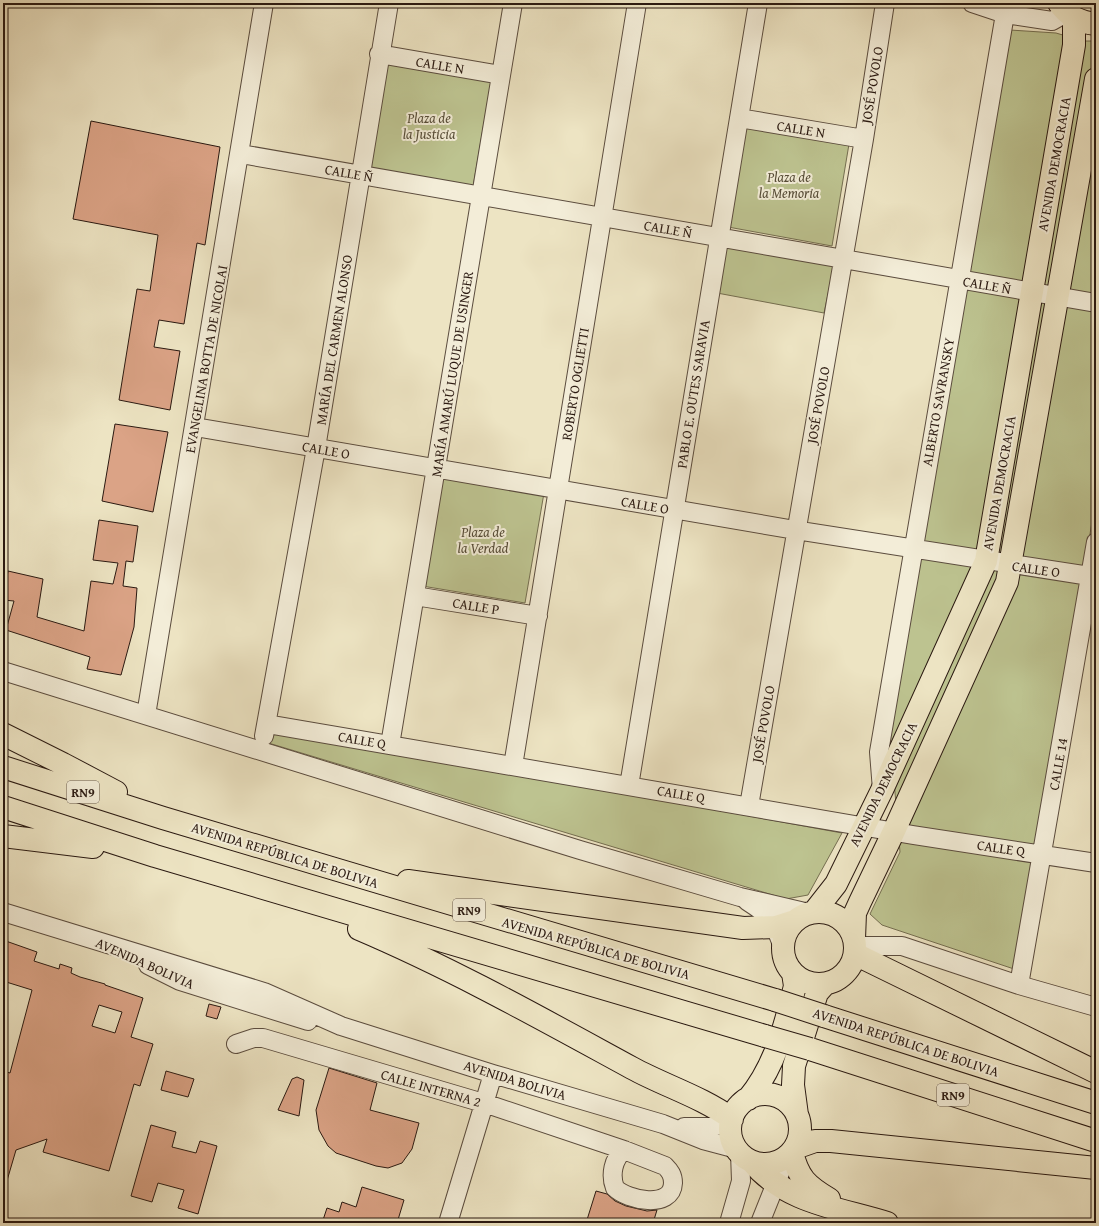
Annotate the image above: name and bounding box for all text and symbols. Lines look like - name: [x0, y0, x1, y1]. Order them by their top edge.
- street label: JOSÉ POVOLO: [856, 45, 888, 127]
- street label: CALLE N: [414, 51, 466, 79]
- street label: AVENIDA DEMOCRACIA: [1032, 94, 1076, 233]
- park label: Plaza de la Justicia: [403, 108, 456, 144]
- street label: CALLE N: [775, 115, 827, 143]
- street label: CALLE Ñ: [323, 159, 375, 187]
- park label: Plaza de la Memoria: [759, 167, 820, 203]
- street label: CALLE Ñ: [642, 215, 694, 243]
- street label: MARÍA DEL CARMEN ALONSO: [311, 253, 357, 427]
- street label: EVANGELINA BOTTA DE NICOLAI: [180, 263, 232, 455]
- street label: MARÍA AMARÚ LUQUE DE USINGER: [426, 269, 478, 478]
- street label: CALLE Ñ: [961, 271, 1013, 299]
- street label: PABLO E. OUTES SARAVIA: [671, 318, 715, 470]
- street label: ROBERTO OGLIETTI: [556, 326, 594, 442]
- street label: ALBERTO SAVRANSKY: [917, 336, 959, 468]
- street label: JOSÉ POVOLO: [801, 365, 835, 447]
- street label: AVENIDA DEMOCRACIA: [977, 413, 1021, 552]
- street label: CALLE O: [301, 436, 351, 464]
- street label: CALLE O: [620, 491, 670, 519]
- park label: Plaza de la Verdad: [457, 522, 509, 558]
- street label: CALLE O: [1011, 556, 1061, 582]
- street label: CALLE P: [451, 592, 501, 620]
- street label: JOSÉ POVOLO: [746, 684, 780, 766]
- street label: AVENIDA DEMOCRACIA: [844, 718, 922, 850]
- street label: CALLE Q: [337, 726, 389, 754]
- street label: CALLE 14: [1044, 736, 1072, 792]
- street label: CALLE Q: [656, 780, 708, 808]
- road number: RN9: [67, 781, 99, 803]
- street label: AVENIDA REPÚBLICA DE BOLIVIA: [189, 817, 382, 893]
- street label: CALLE Q: [976, 835, 1028, 861]
- road number: RN9: [453, 899, 485, 921]
- street label: AVENIDA REPÚBLICA DE BOLIVIA: [500, 912, 693, 985]
- street label: AVENIDA BOLIVIA: [92, 932, 198, 994]
- street label: AVENIDA REPÚBLICA DE BOLIVIA: [810, 1002, 1002, 1082]
- street label: AVENIDA BOLIVIA: [461, 1055, 569, 1105]
- street label: CALLE INTERNA 2: [379, 1064, 483, 1112]
- road number: RN9: [937, 1084, 969, 1106]

